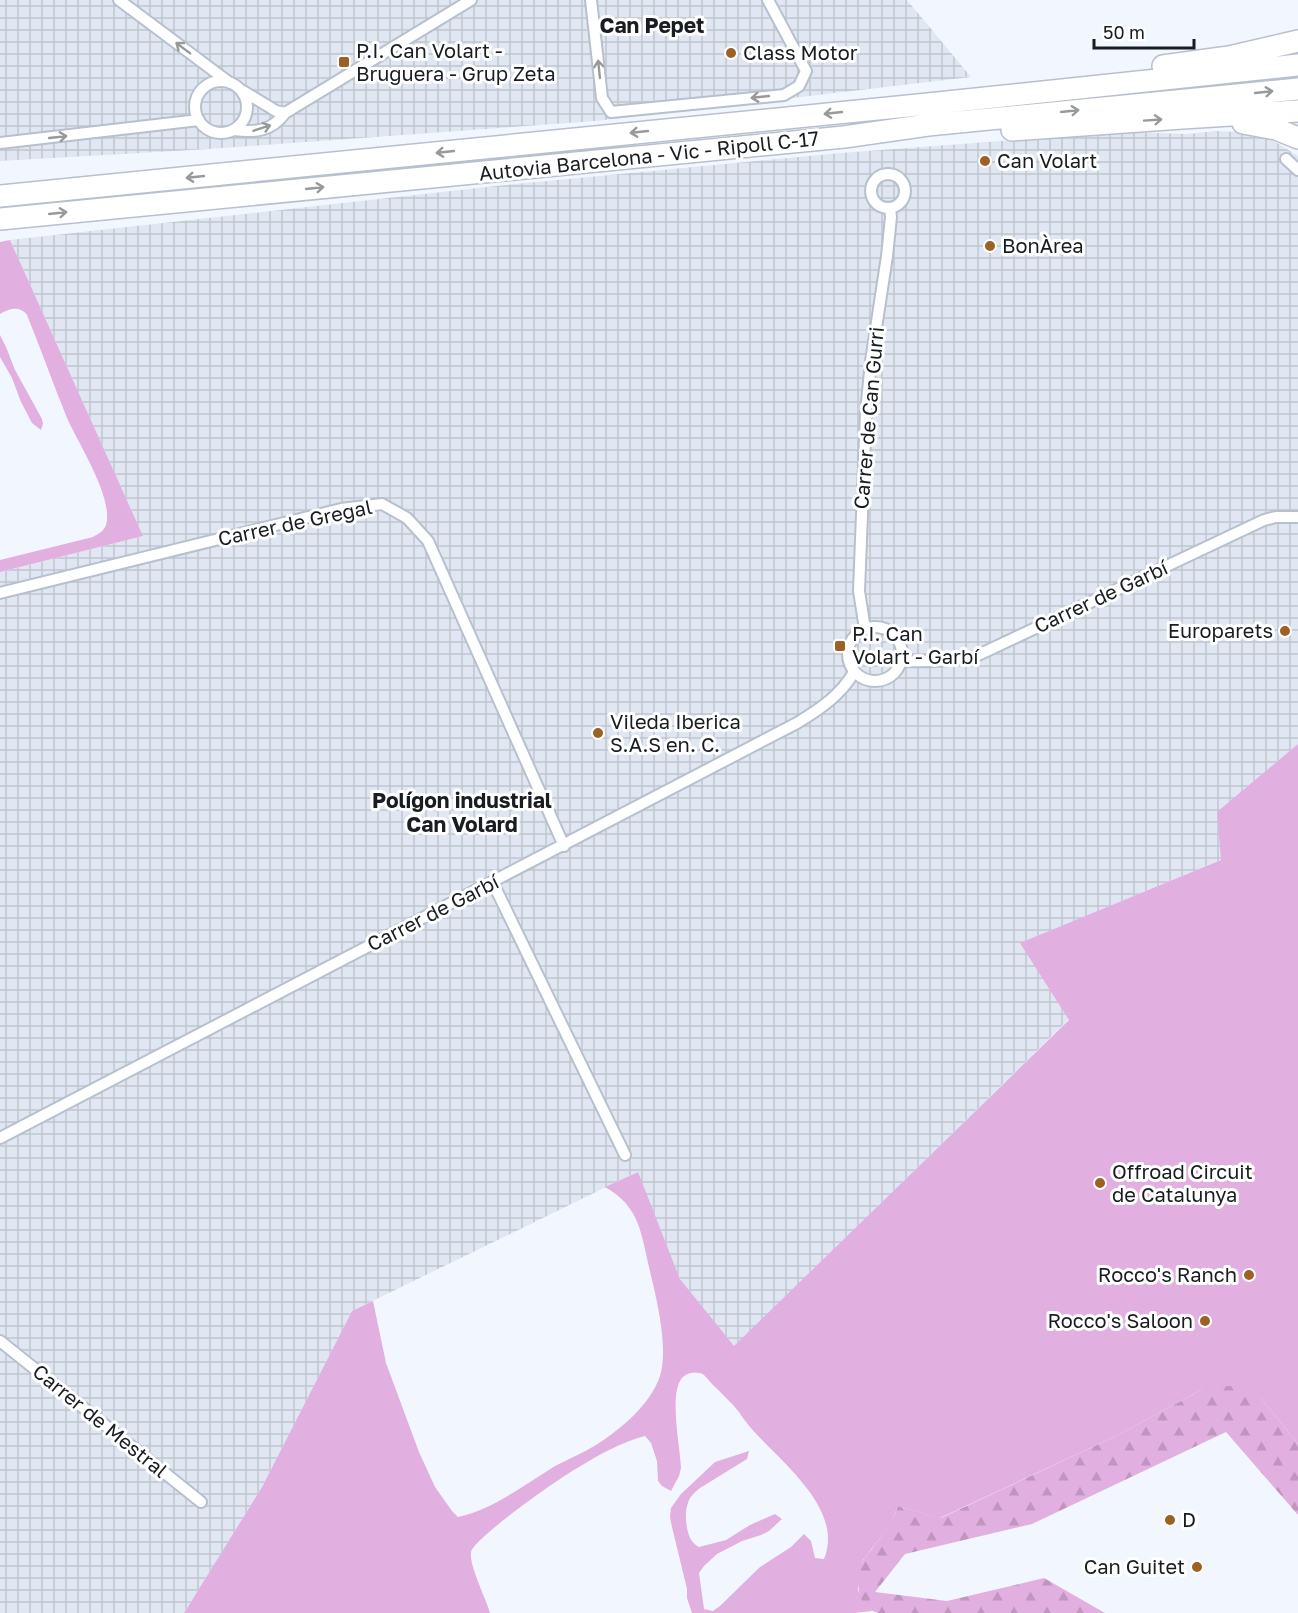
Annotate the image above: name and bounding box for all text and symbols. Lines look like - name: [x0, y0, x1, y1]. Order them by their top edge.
- district label: Can Pepet: [600, 12, 704, 38]
- scale bar: [1094, 12, 1194, 50]
- text: 50 m: [1103, 21, 1145, 43]
- place label: P.I. Can Volart - Bruguera - Grup Zeta: [356, 38, 556, 85]
- place label: Class Motor: [743, 40, 858, 64]
- one-way arrow: [176, 41, 192, 54]
- marker: Class Motor: [724, 46, 738, 60]
- marker: P.I. Can Volart - Bruguera - Grup Zeta: [337, 55, 351, 69]
- one-way arrow: [593, 59, 604, 79]
- one-way arrow: [1253, 86, 1273, 97]
- one-way arrow: [750, 92, 770, 103]
- one-way arrow: [1059, 105, 1079, 116]
- one-way arrow: [823, 108, 843, 119]
- one-way arrow: [1143, 114, 1163, 125]
- one-way arrow: [252, 122, 271, 133]
- street label: Autovia Barcelona - Vic - Ripoll C-17: [478, 125, 820, 185]
- one-way arrow: [629, 127, 649, 138]
- one-way arrow: [48, 131, 68, 142]
- one-way arrow: [435, 147, 455, 158]
- place label: Can Volart: [997, 148, 1097, 172]
- marker: Can Volart: [978, 154, 992, 168]
- one-way arrow: [186, 172, 206, 183]
- one-way arrow: [305, 182, 324, 193]
- one-way arrow: [48, 207, 68, 218]
- place label: BonÀrea: [1002, 233, 1084, 257]
- marker: BonÀrea: [983, 239, 997, 253]
- street label: Carrer de Can Gurri: [848, 326, 888, 510]
- street label: Carrer de Gregal: [216, 494, 374, 550]
- street label: Carrer de Garbí: [1030, 554, 1173, 637]
- place label: Europarets: [1168, 618, 1273, 642]
- place label: P.I. Can Volart - Garbí: [852, 621, 980, 668]
- marker: Europarets: [1278, 624, 1292, 638]
- marker: P.I. Can Volart - Garbí: [833, 639, 847, 653]
- place label: Vileda Iberica S.A.S en. C.: [610, 709, 741, 756]
- marker: Vileda Iberica S.A.S en. C.: [591, 726, 605, 740]
- district label: Polígon industrial Can Volard: [372, 787, 552, 837]
- street label: Carrer de Garbí: [363, 868, 504, 956]
- place label: Offroad Circuit de Catalunya: [1112, 1159, 1253, 1206]
- marker: Offroad Circuit de Catalunya: [1093, 1176, 1107, 1190]
- place label: Rocco's Ranch: [1098, 1262, 1237, 1286]
- marker: Rocco's Ranch: [1242, 1268, 1256, 1282]
- place label: Rocco's Saloon: [1047, 1308, 1193, 1332]
- marker: Rocco's Saloon: [1198, 1314, 1212, 1328]
- street label: Carrer de Mestral: [28, 1359, 173, 1482]
- place label: D: [1182, 1507, 1196, 1531]
- marker: D: [1163, 1513, 1177, 1527]
- place label: Can Guitet: [1084, 1554, 1185, 1578]
- marker: Can Guitet: [1190, 1560, 1204, 1574]

